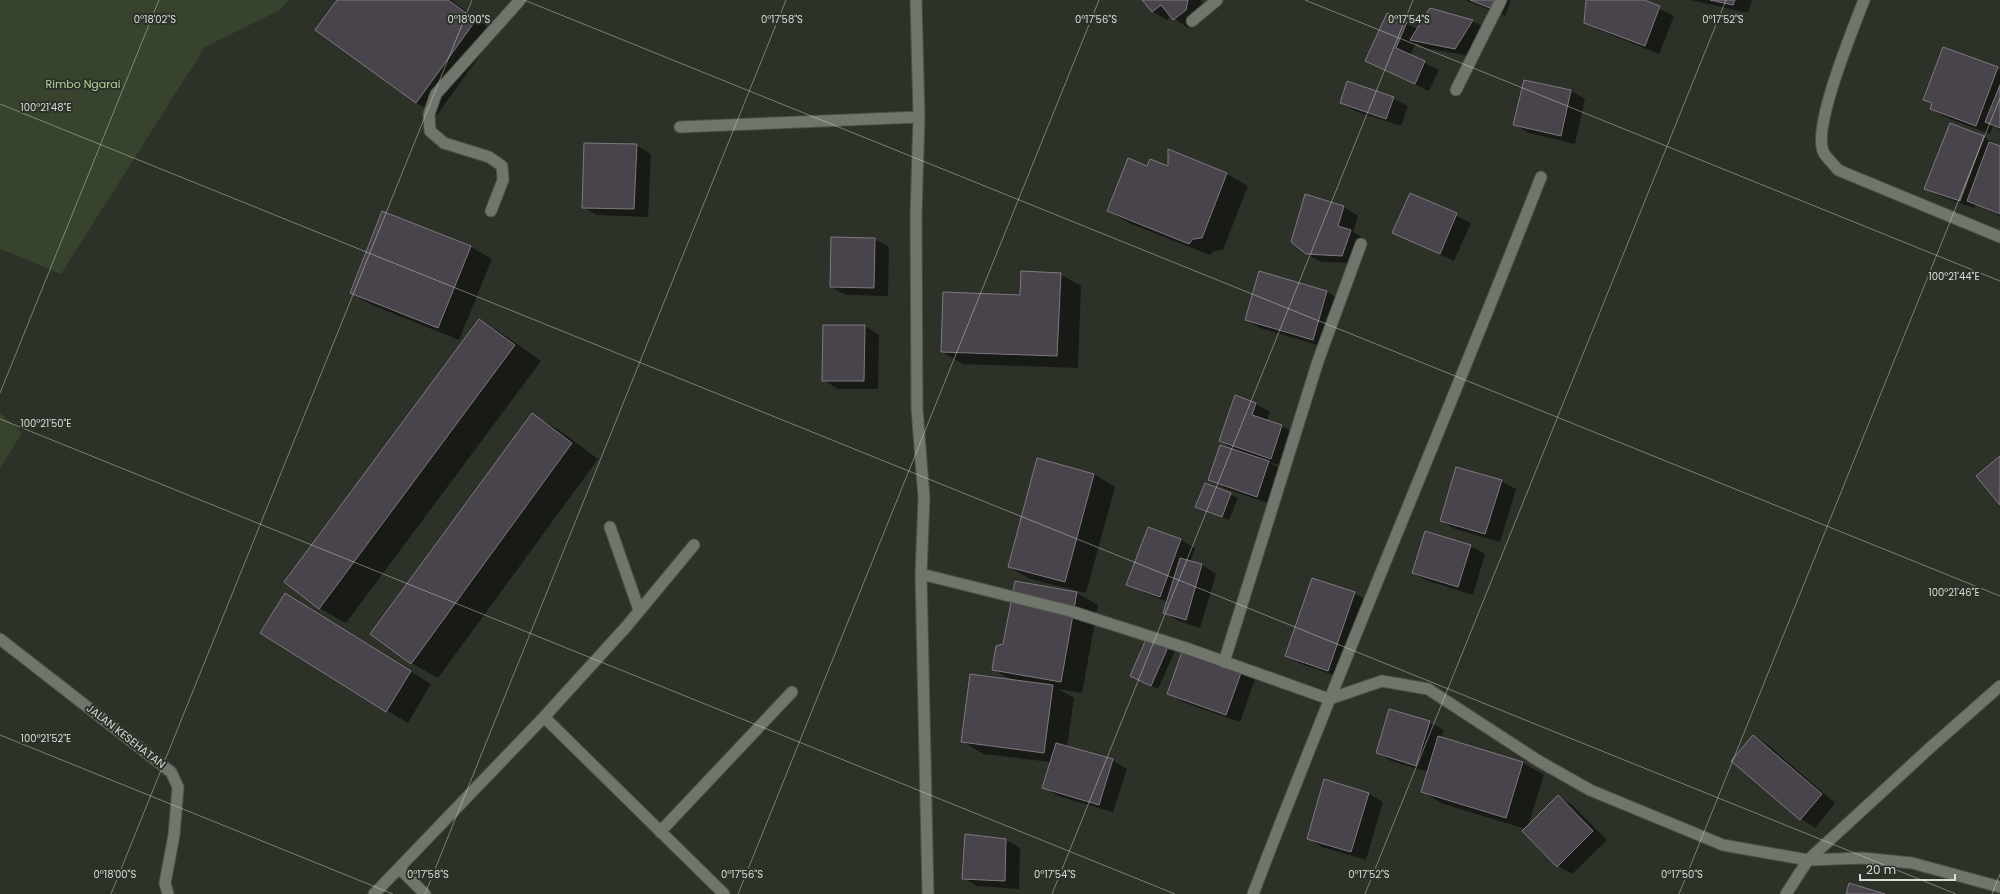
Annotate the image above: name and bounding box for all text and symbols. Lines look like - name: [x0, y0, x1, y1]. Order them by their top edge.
- text: 0°18'02"S: [134, 12, 176, 27]
- text: 0°18'00"S: [448, 12, 491, 27]
- text: 0°17'58"S: [761, 12, 803, 27]
- text: 0°17'56"S: [1075, 12, 1117, 27]
- text: 0°17'54"S: [1388, 12, 1430, 27]
- text: 0°17'52"S: [1702, 12, 1744, 27]
- park label: Rimbo Ngarai: [46, 76, 121, 92]
- text: 100°21'48"E: [20, 100, 72, 115]
- text: 100°21'44"E: [1928, 269, 1980, 284]
- text: 100°21'50"E: [20, 416, 72, 431]
- text: 100°21'46"E: [1928, 585, 1980, 600]
- street label: JALAN KESEHATAN: [83, 700, 169, 772]
- text: 100°21'52"E: [21, 731, 71, 746]
- scale bar: [1860, 856, 1955, 882]
- text: 20 m: [1866, 861, 1896, 878]
- text: 0°18'00"S: [94, 867, 137, 882]
- text: 0°17'58"S: [407, 867, 449, 882]
- text: 0°17'56"S: [721, 867, 763, 882]
- text: 0°17'54"S: [1034, 867, 1076, 882]
- text: 0°17'52"S: [1348, 867, 1390, 882]
- text: 0°17'50"S: [1661, 867, 1703, 882]

